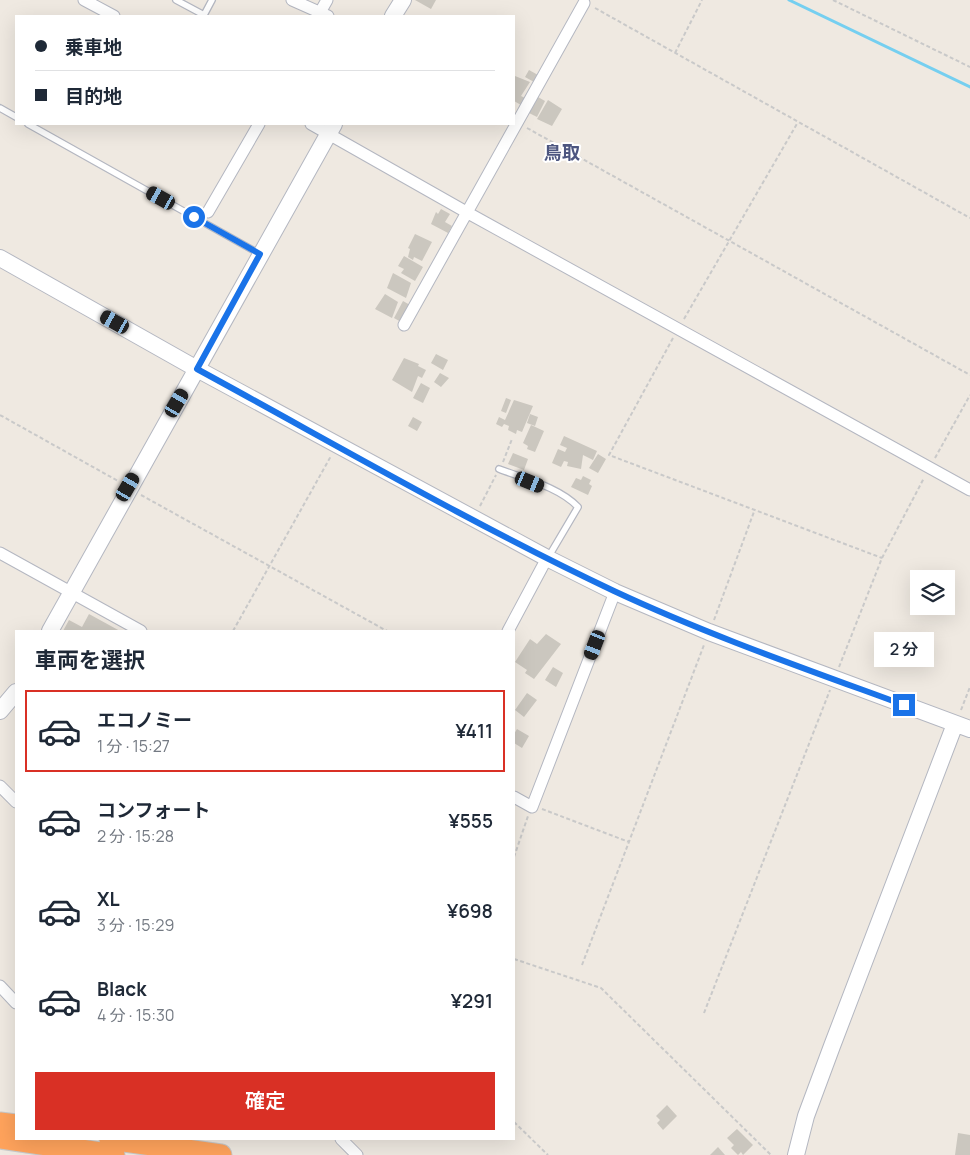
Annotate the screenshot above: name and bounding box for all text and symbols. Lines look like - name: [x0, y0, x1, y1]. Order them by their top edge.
- text: 乗車地: [65, 34, 122, 60]
- text: 目的地: [65, 83, 122, 109]
- district label: 鳥取: [544, 140, 580, 164]
- car: [144, 184, 177, 212]
- route start: [183, 206, 205, 228]
- car: [98, 308, 131, 336]
- car: [163, 386, 190, 420]
- car: [513, 469, 546, 495]
- car: [114, 470, 141, 504]
- map controls: [910, 570, 955, 615]
- button: layers: [910, 570, 955, 615]
- car: [582, 628, 607, 662]
- callout: 2 分: [874, 632, 934, 668]
- text: 2 分: [890, 638, 918, 660]
- text: 車両を選択: [35, 645, 145, 675]
- route end: [893, 694, 915, 716]
- text: エコノミー: [97, 707, 192, 733]
- icon: car: [37, 709, 82, 754]
- text: ¥411: [456, 718, 493, 744]
- text: 1 分 · 15:27: [97, 735, 170, 757]
- text: コンフォート: [97, 797, 210, 823]
- icon: car: [37, 799, 82, 844]
- text: ¥555: [448, 808, 493, 834]
- text: 2 分 · 15:28: [97, 825, 174, 847]
- text: XL: [97, 886, 120, 912]
- icon: car: [37, 889, 82, 934]
- text: ¥698: [447, 898, 493, 924]
- text: 3 分 · 15:29: [97, 914, 174, 936]
- text: Black: [97, 976, 146, 1002]
- icon: car: [37, 979, 82, 1024]
- text: ¥291: [451, 988, 493, 1014]
- text: 4 分 · 15:30: [97, 1004, 175, 1026]
- button: 確定: [35, 1072, 495, 1130]

